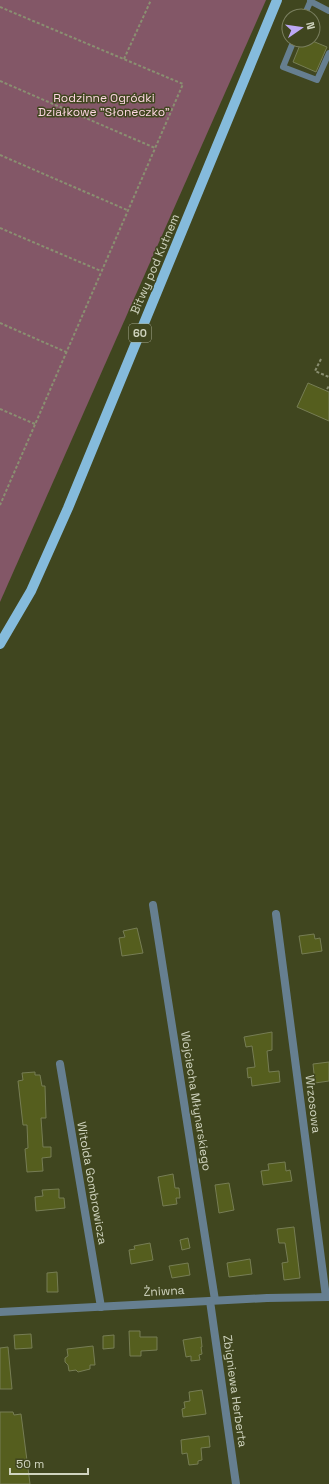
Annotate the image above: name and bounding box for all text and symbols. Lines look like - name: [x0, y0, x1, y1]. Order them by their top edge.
- north arrow: [281, 8, 321, 48]
- text: N: [303, 21, 318, 31]
- park label: Rodzinne Ogródki Działkowe "Słoneczko": [38, 90, 170, 120]
- street label: Bitwy pod Kutnem: [127, 212, 183, 316]
- road number: 60: [129, 324, 151, 342]
- street label: Wojciecha Młynarskiego: [177, 1030, 215, 1172]
- street label: Wrzosowa: [301, 1074, 325, 1134]
- street label: Witolda Gombrowicza: [73, 1120, 111, 1246]
- street label: Żniwna: [143, 1282, 185, 1300]
- street label: Zbigniewa Herberta: [219, 1334, 251, 1448]
- scale bar: [10, 1450, 88, 1476]
- text: 50 m: [16, 1456, 44, 1472]

